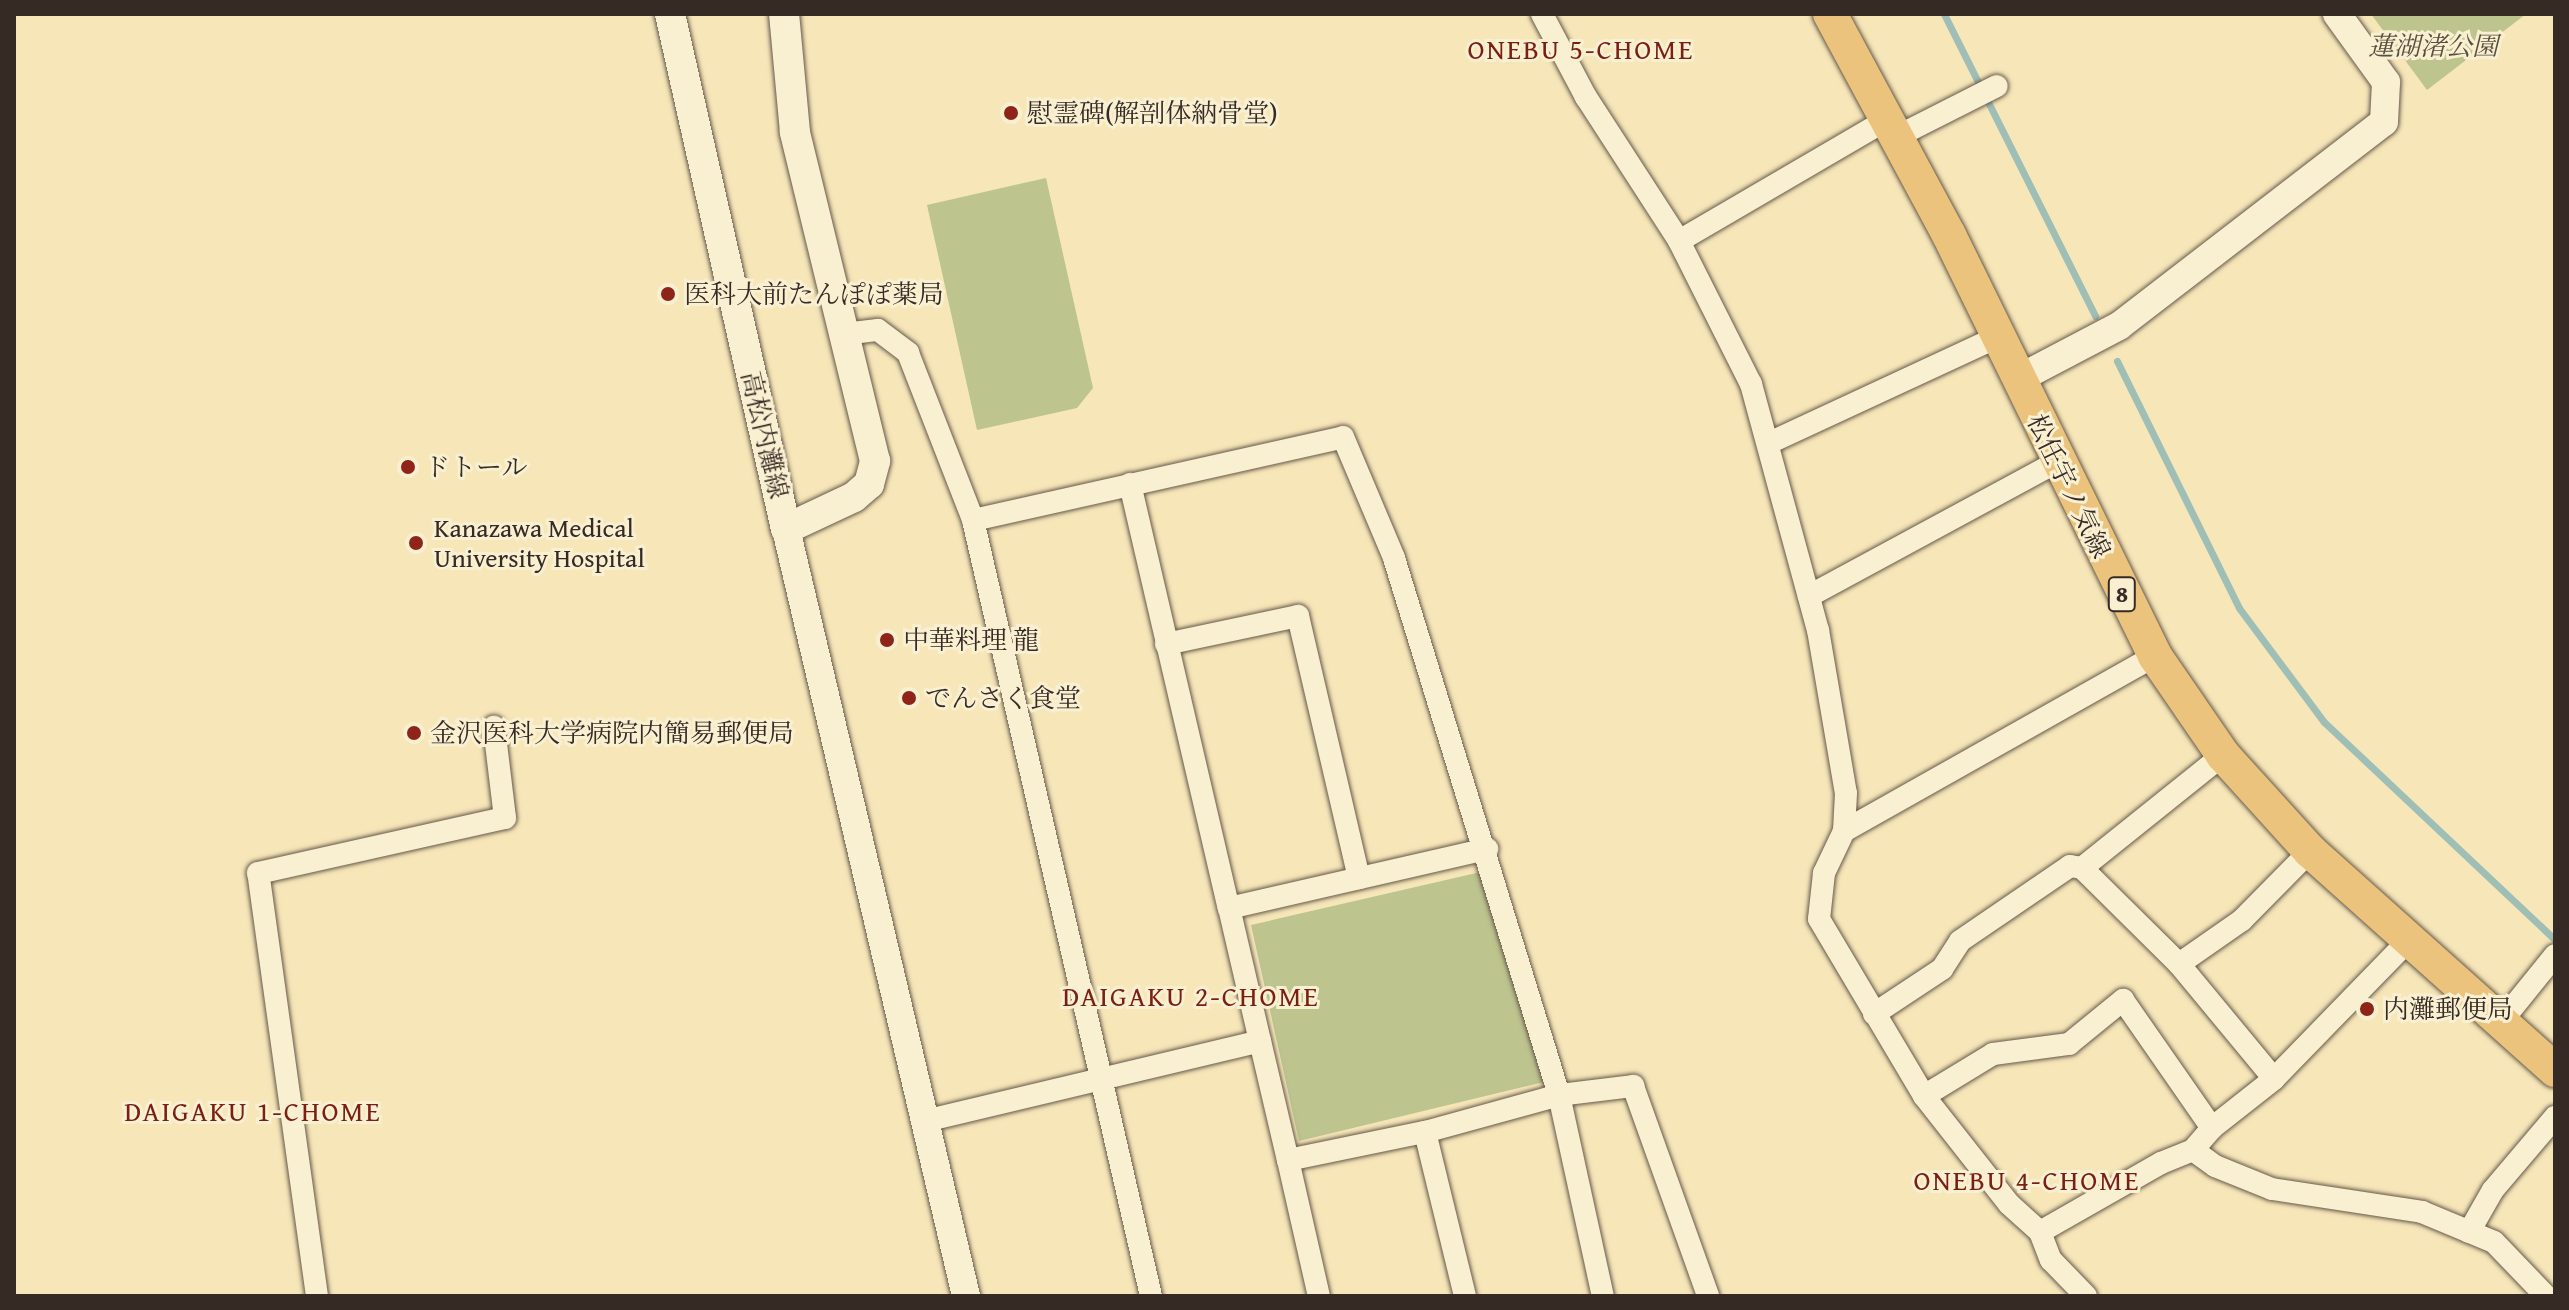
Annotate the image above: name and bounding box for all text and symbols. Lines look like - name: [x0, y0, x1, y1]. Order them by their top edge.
- park label: 蓮湖渚公園: [2368, 30, 2498, 62]
- district label: ONEBU 5-CHOME: [1468, 32, 1694, 66]
- place label: 慰霊碑(解剖体納骨堂): [1027, 97, 1278, 129]
- marker: 慰霊碑(解剖体納骨堂): [1002, 104, 1020, 122]
- place label: 医科大前たんぽぽ薬局: [684, 278, 944, 310]
- marker: 医科大前たんぽぽ薬局: [659, 285, 677, 303]
- street label: 高松内灘線: [735, 368, 795, 502]
- street label: 松任宇ノ気線: [2021, 409, 2117, 563]
- place label: ドトール: [424, 451, 528, 483]
- marker: ドトール: [399, 458, 417, 476]
- place label: Kanazawa Medical University Hospital: [434, 512, 645, 574]
- marker: Kanazawa Medical University Hospital: [405, 532, 427, 554]
- road number: 8: [2106, 574, 2138, 614]
- place label: 中華料理 龍: [903, 624, 1039, 656]
- marker: 中華料理 龍: [878, 631, 896, 649]
- place label: でんさく食堂: [925, 682, 1081, 714]
- marker: でんさく食堂: [900, 689, 918, 707]
- place label: 金沢医科大学病院内簡易郵便局: [430, 717, 794, 749]
- marker: 金沢医科大学病院内簡易郵便局: [405, 724, 423, 742]
- district label: DAIGAKU 2-CHOME: [1062, 979, 1320, 1013]
- place label: 内灘郵便局: [2383, 993, 2513, 1025]
- marker: 内灘郵便局: [2358, 1000, 2376, 1018]
- district label: DAIGAKU 1-CHOME: [124, 1094, 382, 1128]
- district label: ONEBU 4-CHOME: [1914, 1163, 2140, 1197]

